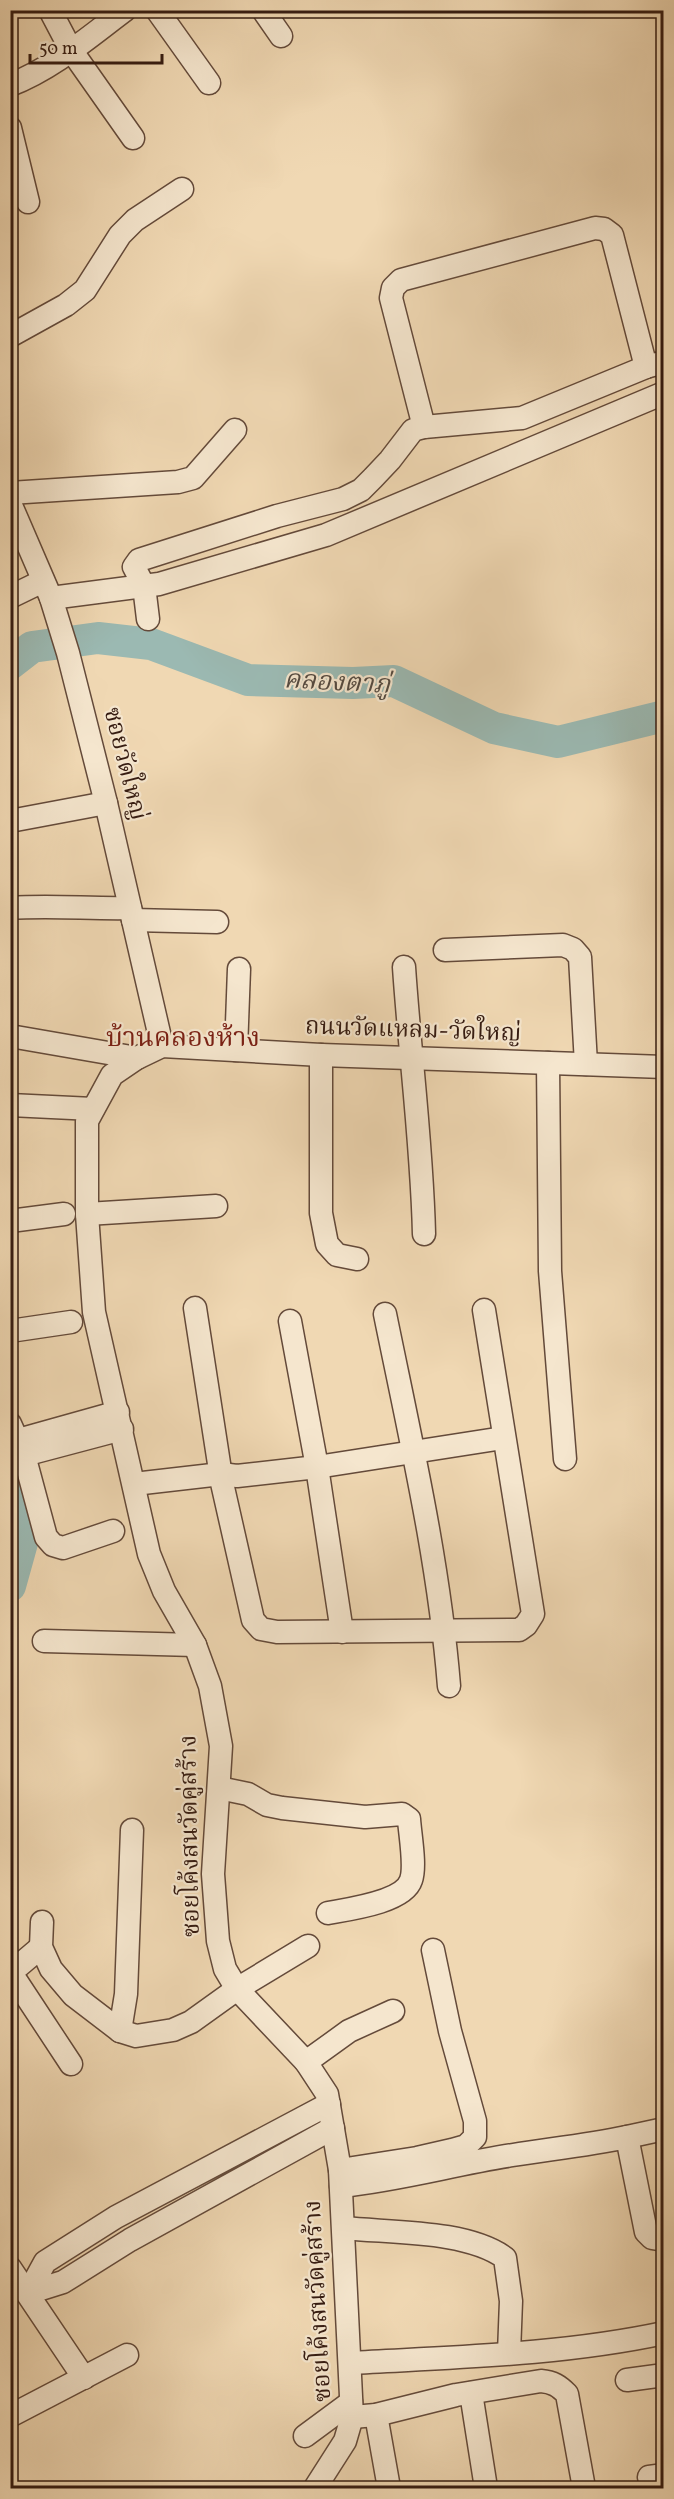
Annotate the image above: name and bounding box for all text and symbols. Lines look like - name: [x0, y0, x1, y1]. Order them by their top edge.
- scale bar: [30, 27, 162, 65]
- text: 50 m: [39, 37, 78, 62]
- water label: คลองตาภู่: [283, 662, 395, 704]
- street label: ซอยวัดใหญ่: [94, 703, 157, 824]
- street label: ถนนวัดแหลม-วัดใหญ่: [304, 1007, 522, 1052]
- district label: บ้านคลองห้าง: [106, 1020, 260, 1058]
- street label: ซอยโค้งสนวัดคู่สร้าง: [169, 1735, 210, 1937]
- street label: ซอยโค้งสนวัดคู่สร้าง: [294, 2199, 341, 2403]

